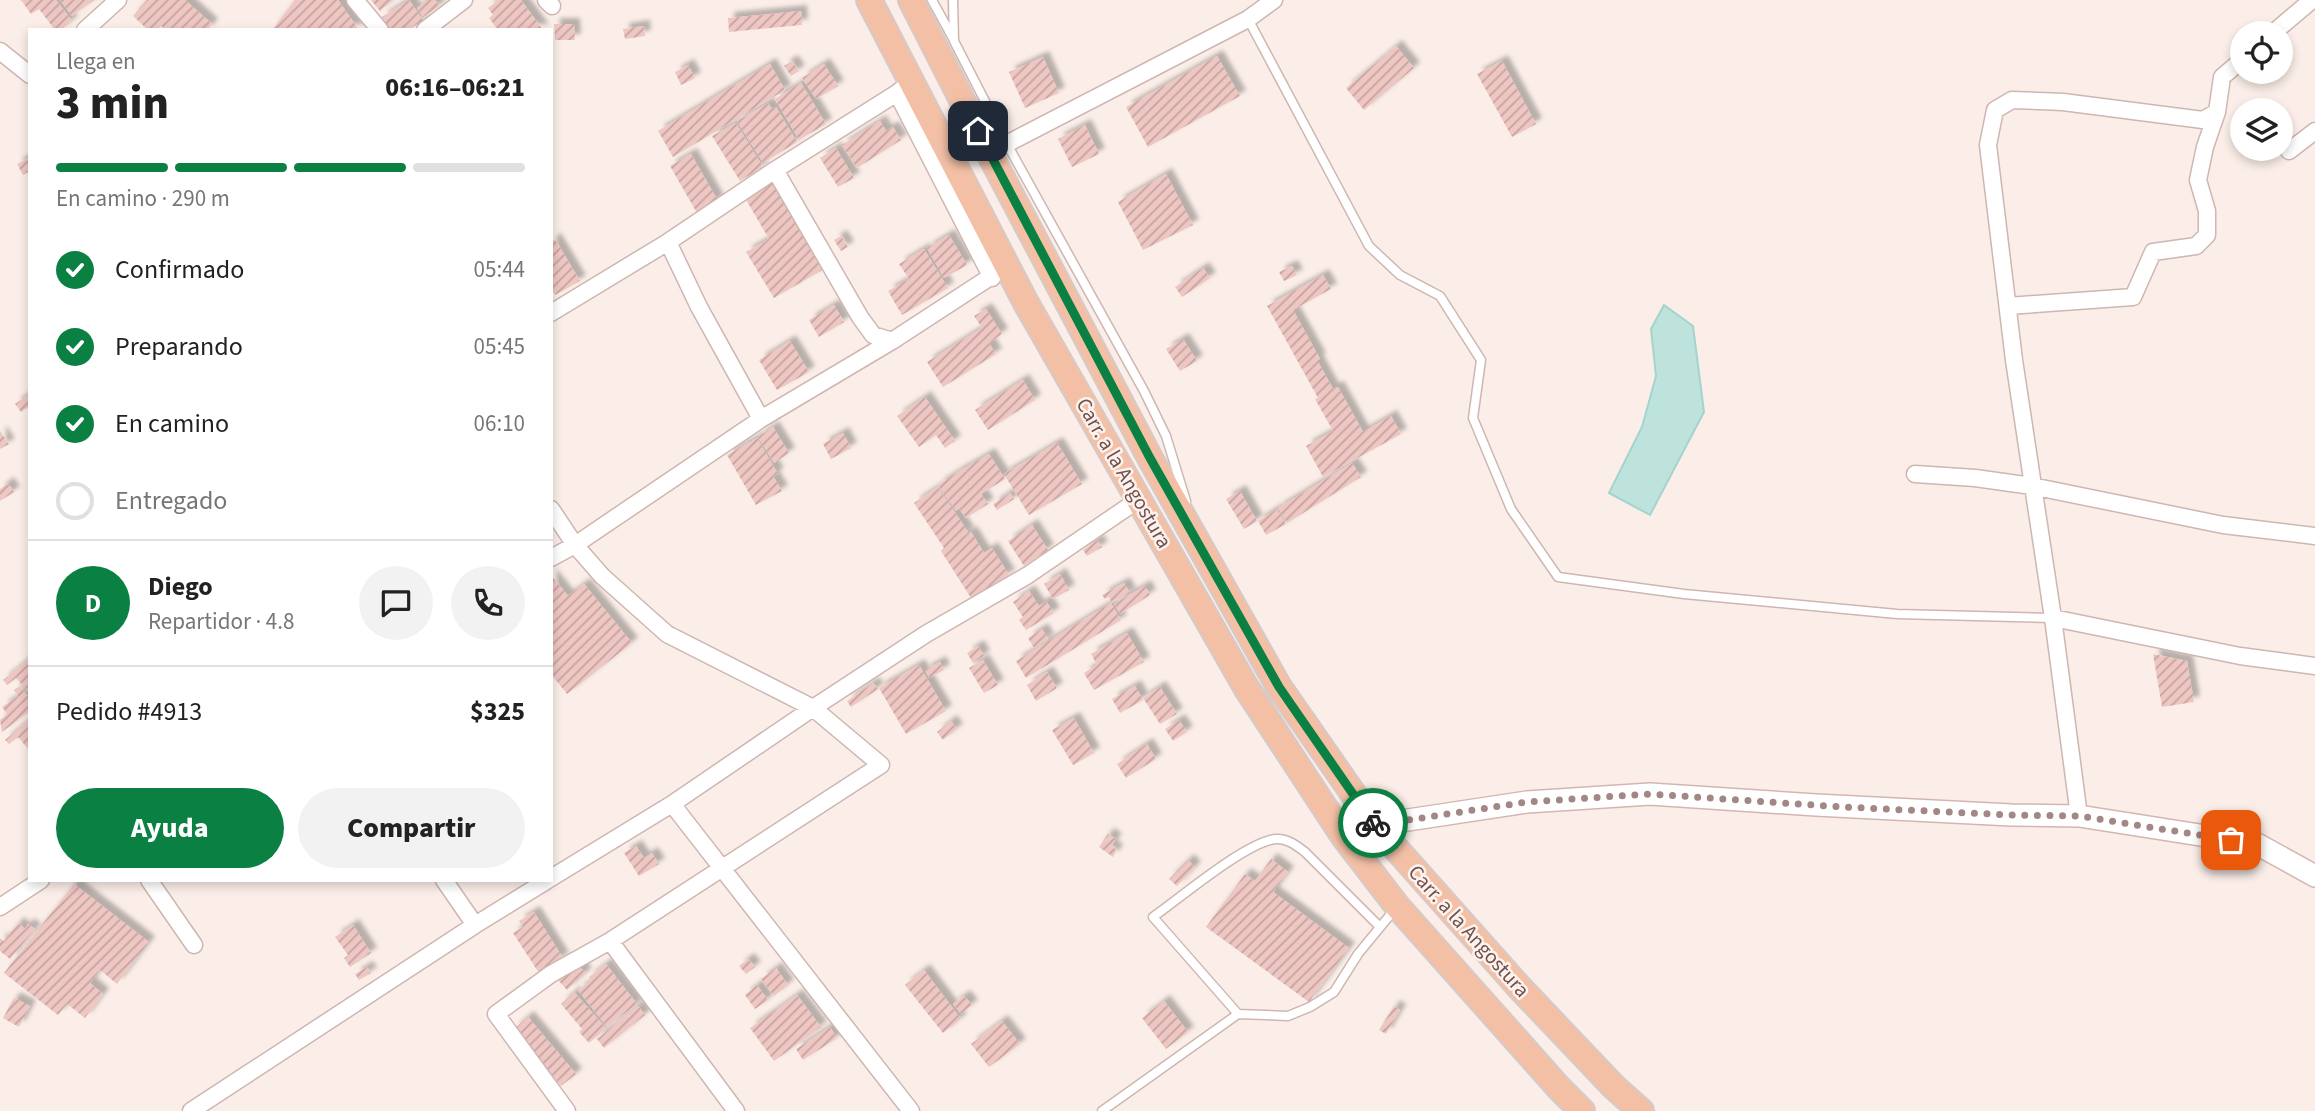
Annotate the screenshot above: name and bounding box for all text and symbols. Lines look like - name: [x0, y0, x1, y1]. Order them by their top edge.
- map controls: [2230, 21, 2293, 161]
- button: locate: [2230, 21, 2293, 84]
- text: Llega en: [56, 45, 136, 78]
- text: 06:16–06:21: [385, 69, 525, 106]
- text: 3 min: [56, 71, 169, 136]
- button: layers: [2230, 98, 2293, 161]
- pin: [948, 101, 1008, 161]
- icon: home: [959, 112, 997, 150]
- text: En camino · 290 m: [56, 182, 230, 215]
- icon: check: [56, 251, 94, 289]
- text: Confirmado: [115, 251, 244, 288]
- text: 05:44: [474, 253, 525, 286]
- icon: check: [56, 328, 94, 366]
- text: Preparando: [115, 328, 243, 365]
- text: 05:45: [474, 330, 525, 363]
- street label: Carr. a la Angostura: [1069, 392, 1179, 554]
- icon: check: [56, 405, 94, 443]
- text: En camino: [115, 405, 229, 442]
- text: 06:10: [474, 407, 525, 440]
- text: Entregado: [115, 482, 227, 519]
- button: chat: [359, 566, 433, 640]
- button: phone: [451, 566, 525, 640]
- text: Diego: [148, 568, 213, 605]
- text: D: [85, 585, 101, 622]
- text: Repartidor · 4.8: [148, 605, 294, 638]
- text: Pedido #4913: [56, 693, 202, 730]
- text: $325: [470, 693, 525, 730]
- button: Ayuda: [56, 788, 284, 868]
- button: Compartir: [298, 788, 525, 868]
- courier: [1338, 788, 1408, 858]
- icon: bike: [1354, 804, 1392, 842]
- pin: [2201, 810, 2261, 870]
- icon: bag: [2212, 821, 2250, 859]
- street label: Carr. a la Angostura: [1401, 858, 1537, 1004]

